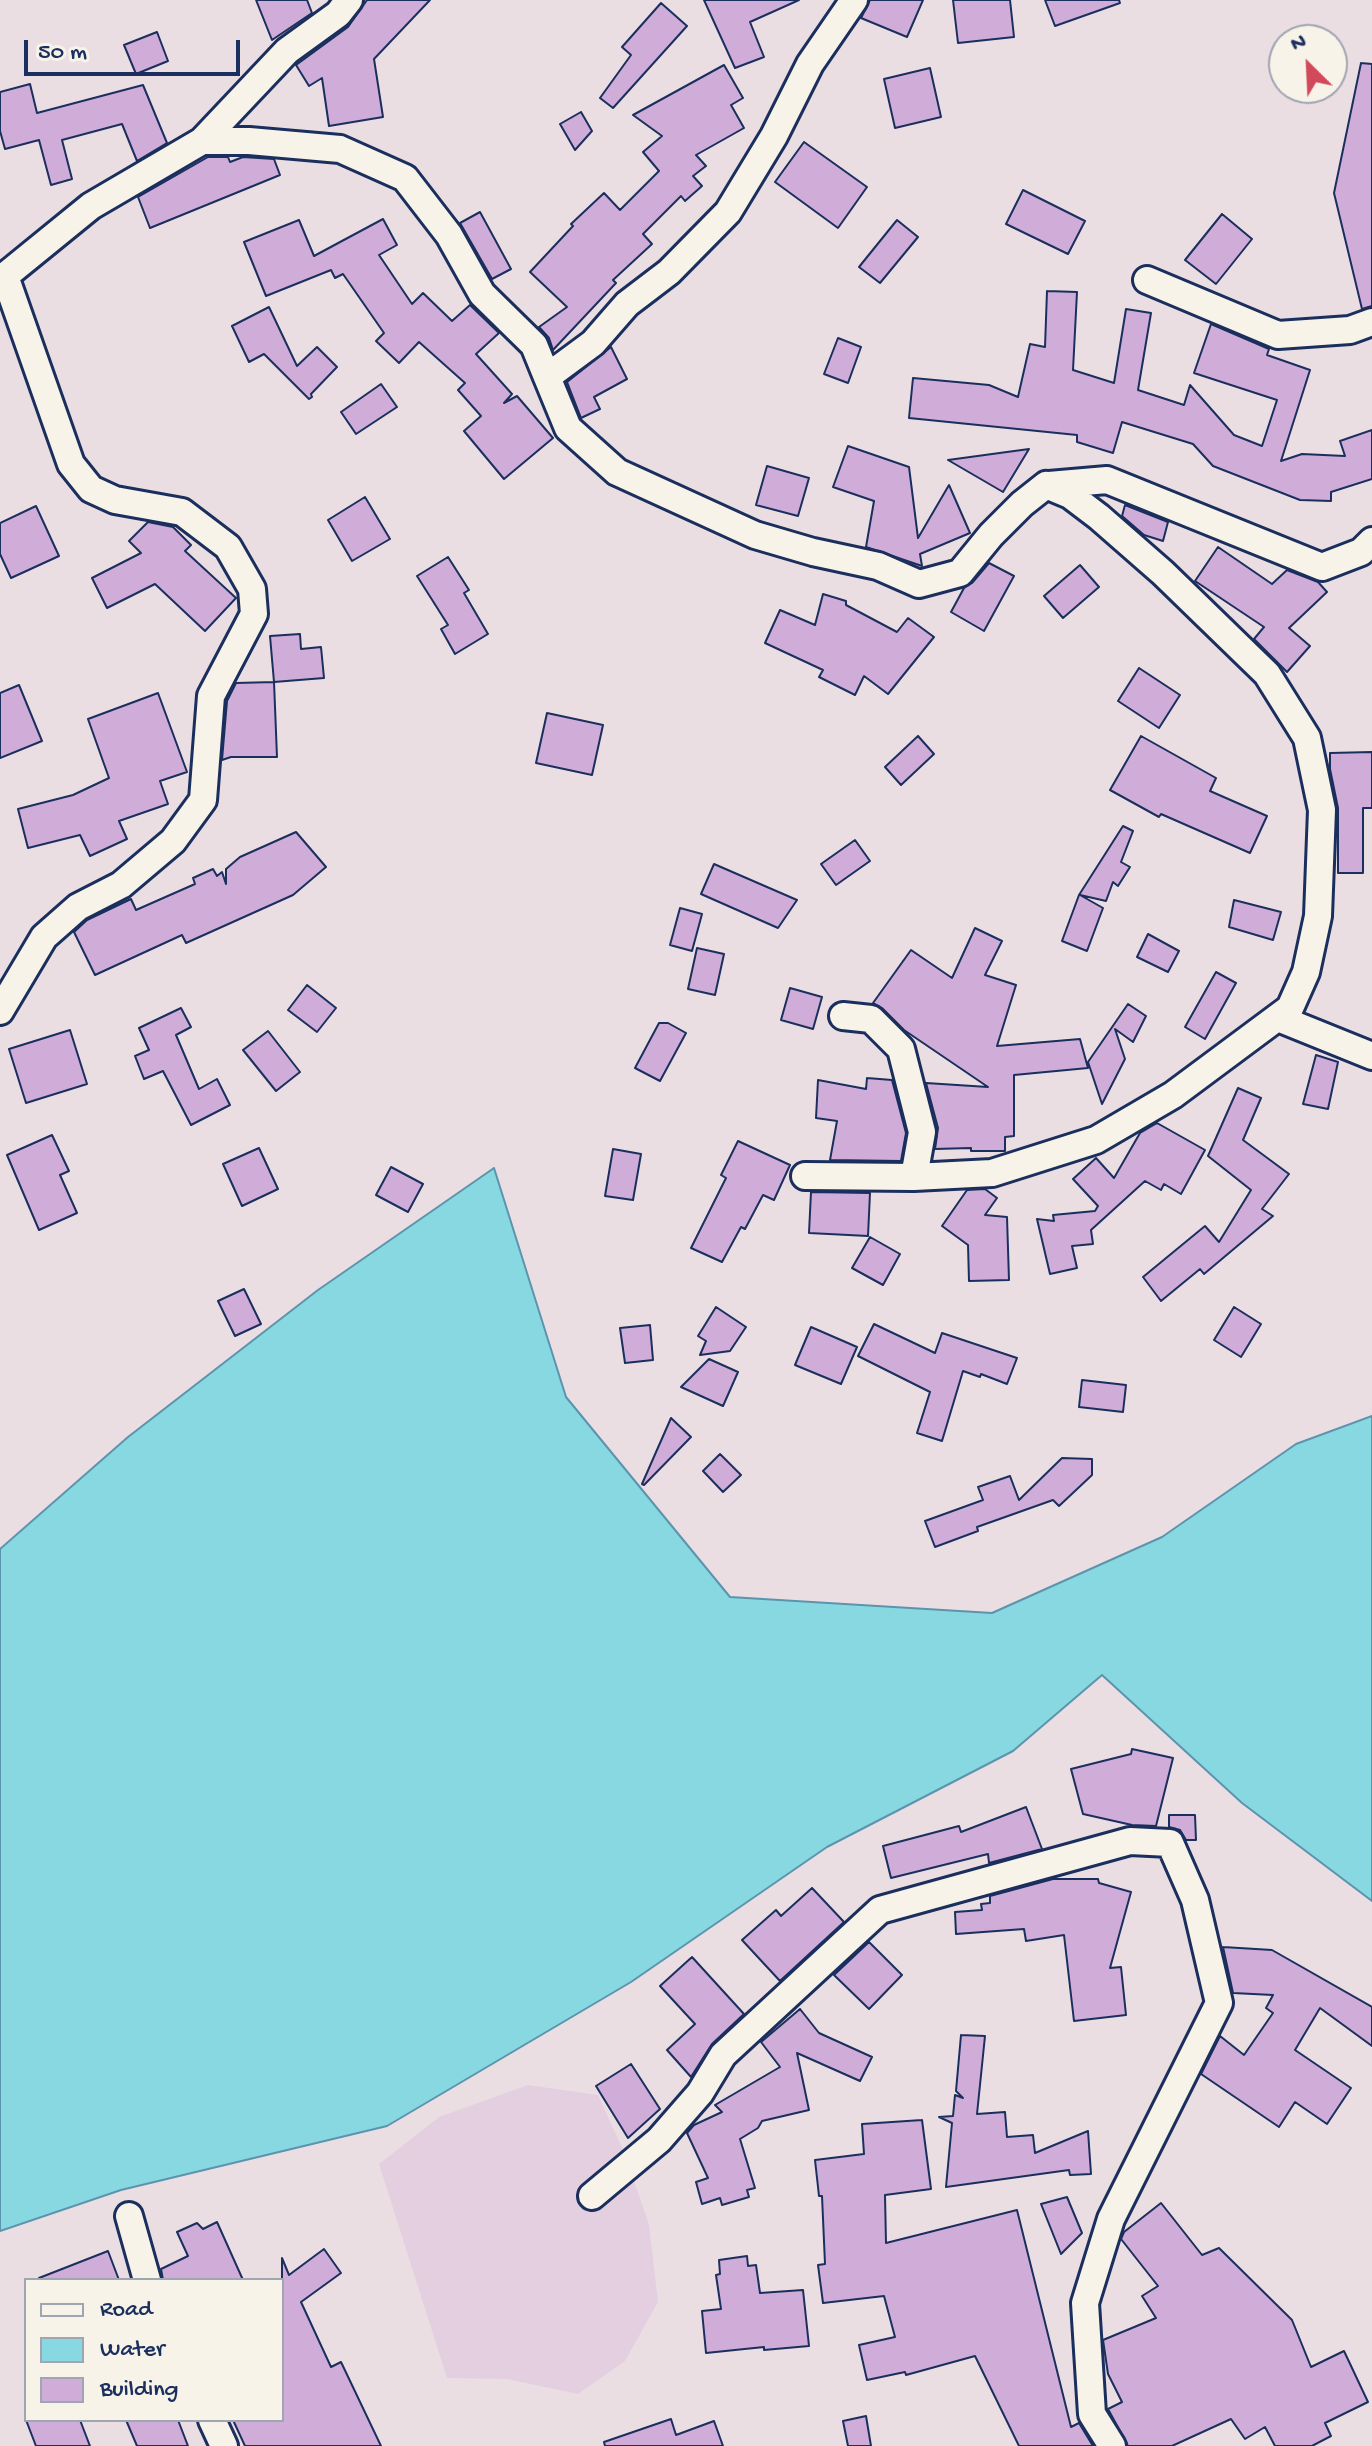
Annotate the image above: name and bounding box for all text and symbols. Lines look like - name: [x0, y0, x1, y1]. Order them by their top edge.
- scale bar: [28, 24, 244, 74]
- north arrow: [1268, 24, 1348, 104]
- text: N: [1287, 29, 1311, 59]
- text: 50 m: [38, 39, 87, 68]
- legend: [24, 2278, 284, 2422]
- text: Road: [100, 2296, 152, 2325]
- text: Water: [100, 2336, 164, 2365]
- text: Building: [100, 2376, 178, 2405]

